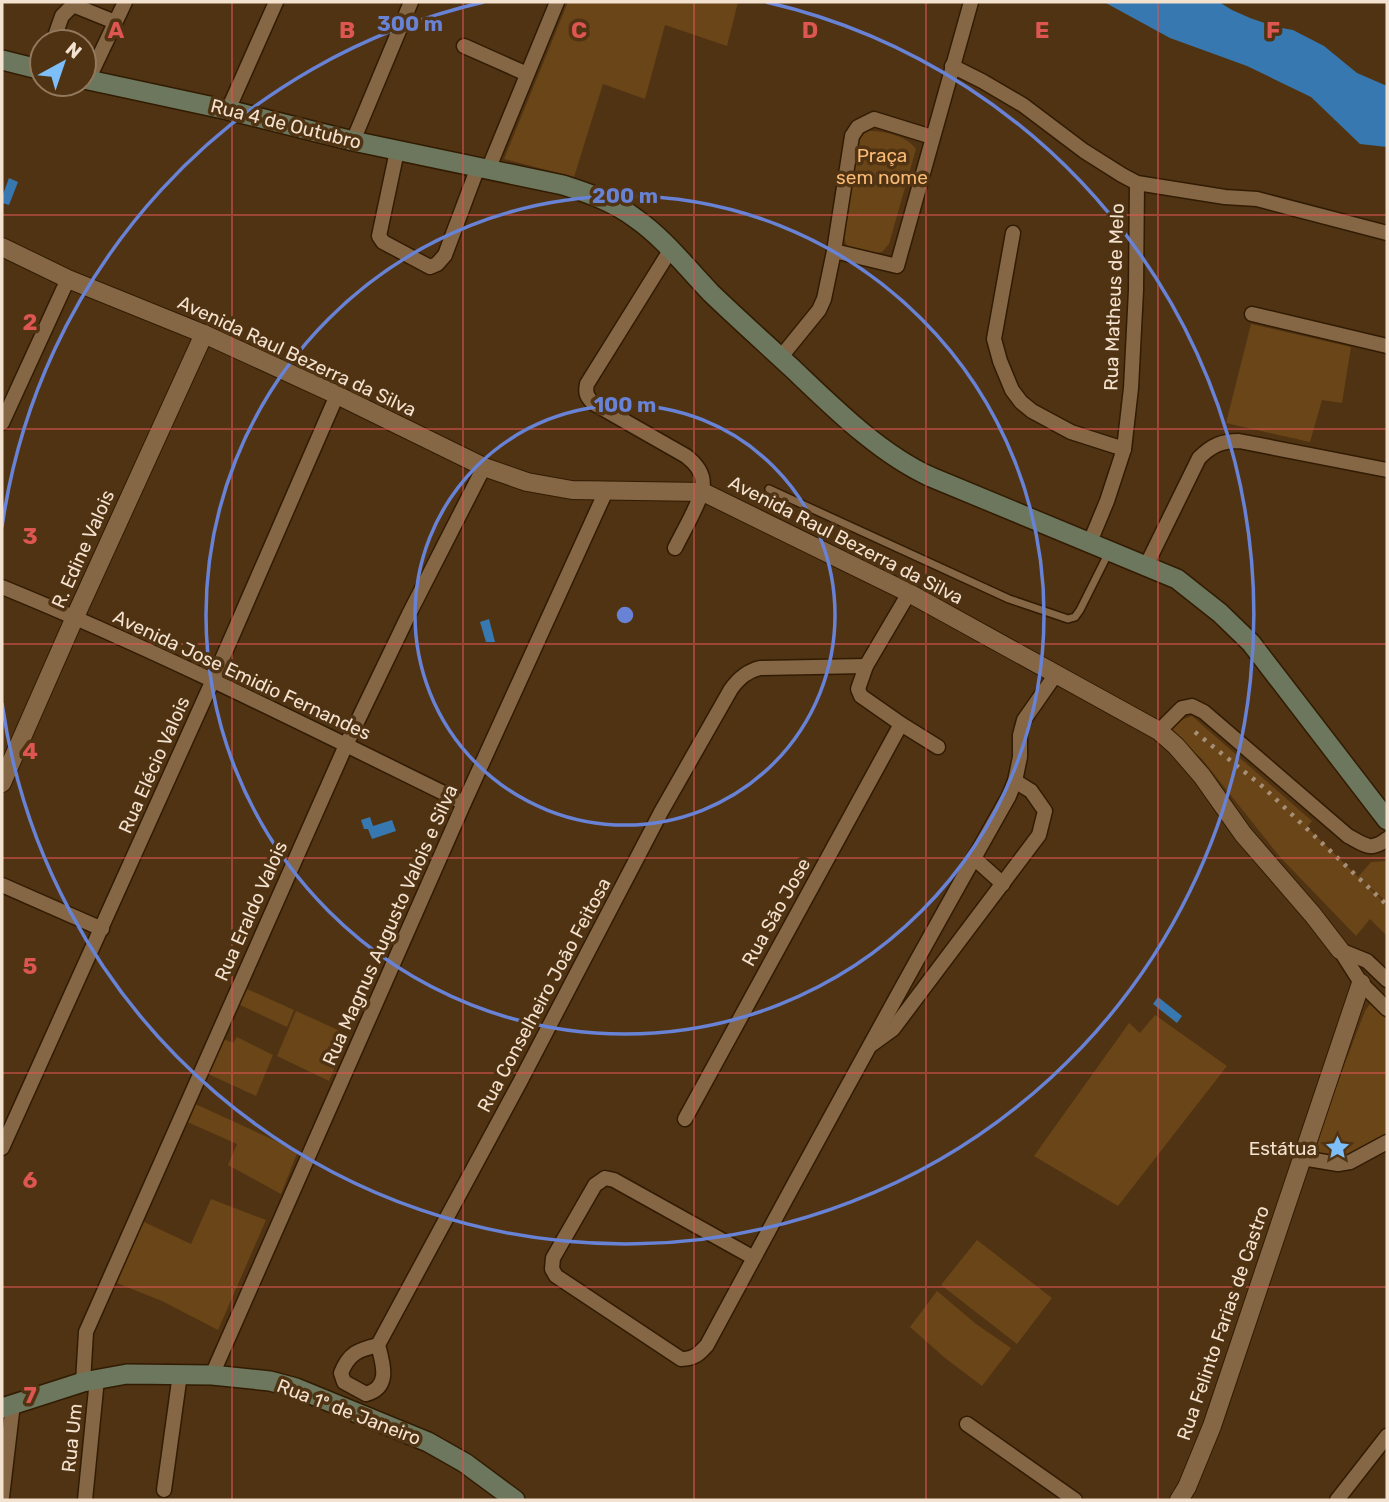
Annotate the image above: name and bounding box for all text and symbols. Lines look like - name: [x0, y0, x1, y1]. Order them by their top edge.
- text: 300 m: [377, 11, 443, 36]
- text: A: [108, 16, 125, 44]
- text: B: [339, 16, 355, 44]
- text: C: [571, 16, 587, 44]
- text: D: [802, 16, 818, 44]
- text: E: [1035, 16, 1049, 44]
- text: F: [1266, 16, 1280, 44]
- north arrow: [28, 28, 98, 98]
- text: N: [61, 37, 86, 64]
- street label: Rua 4 de Outubro: [208, 94, 364, 154]
- park label: Praça sem nome: [836, 144, 928, 189]
- text: 200 m: [592, 183, 658, 208]
- street label: Rua Matheus de Melo: [1099, 203, 1129, 391]
- street label: Avenida Raul Bezerra da Silva: [174, 291, 420, 421]
- text: 2: [23, 308, 37, 336]
- text: 100 m: [594, 392, 656, 417]
- street label: Avenida Raul Bezerra da Silva: [725, 471, 967, 609]
- street label: R. Edine Valois: [47, 486, 119, 612]
- text: 3: [22, 522, 38, 550]
- centre of rings: [613, 603, 637, 627]
- street label: Avenida Jose Emidio Fernandes: [109, 605, 375, 745]
- street label: Rua Elécio Valois: [113, 693, 195, 837]
- text: 4: [22, 737, 38, 765]
- street label: Rua Magnus Augusto Valois e Silva: [317, 781, 463, 1069]
- street label: Rua Eraldo Valois: [210, 837, 292, 985]
- street label: Rua São Jose: [737, 854, 815, 970]
- street label: Rua Conselheiro João Feitosa: [472, 874, 616, 1116]
- text: 5: [23, 952, 38, 980]
- place icon: Estátua: [1323, 1134, 1351, 1162]
- place label: Estátua: [1249, 1137, 1317, 1160]
- text: 6: [23, 1166, 38, 1194]
- street label: Rua Felinto Farias de Castro: [1172, 1203, 1274, 1443]
- street label: Rua 1º de Janeiro: [274, 1374, 424, 1450]
- text: 7: [23, 1381, 37, 1409]
- street label: Rua Um: [57, 1402, 87, 1474]

